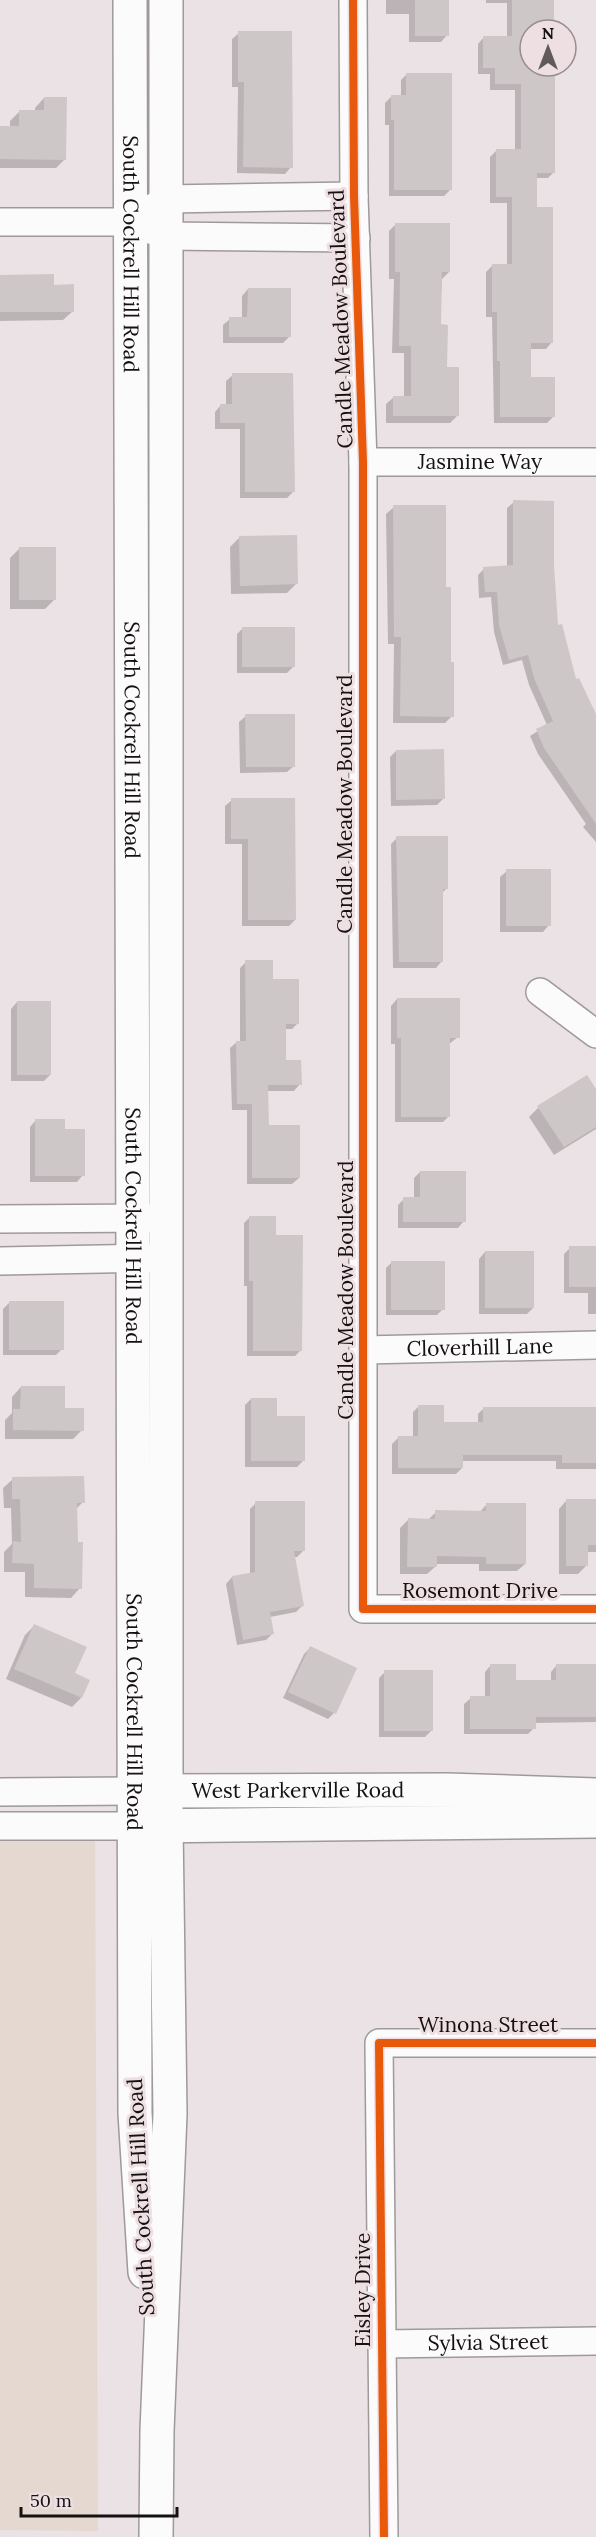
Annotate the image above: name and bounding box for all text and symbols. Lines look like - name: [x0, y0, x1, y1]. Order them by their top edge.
- north arrow: [518, 18, 578, 78]
- text: N: [542, 23, 554, 43]
- street label: South Cockrell Hill Road: [117, 135, 145, 373]
- street label: Candle Meadow Boulevard: [322, 189, 359, 449]
- street label: Jasmine Way: [417, 448, 542, 475]
- street label: South Cockrell Hill Road: [118, 621, 146, 859]
- street label: Candle Meadow Boulevard: [331, 674, 358, 934]
- street label: South Cockrell Hill Road: [120, 1107, 147, 1345]
- street label: Candle Meadow Boulevard: [332, 1160, 359, 1420]
- street label: Cloverhill Lane: [406, 1332, 554, 1362]
- street label: Rosemont Drive: [402, 1577, 558, 1604]
- street label: South Cockrell Hill Road: [121, 1593, 148, 1831]
- street label: West Parkerville Road: [192, 1776, 404, 1804]
- street label: Winona Street: [418, 2011, 559, 2038]
- street label: South Cockrell Hill Road: [121, 2078, 160, 2316]
- street label: Eisley Drive: [349, 2233, 376, 2347]
- street label: Sylvia Street: [427, 2328, 549, 2356]
- scale bar: [21, 2480, 177, 2518]
- text: 50 m: [30, 2489, 72, 2512]

